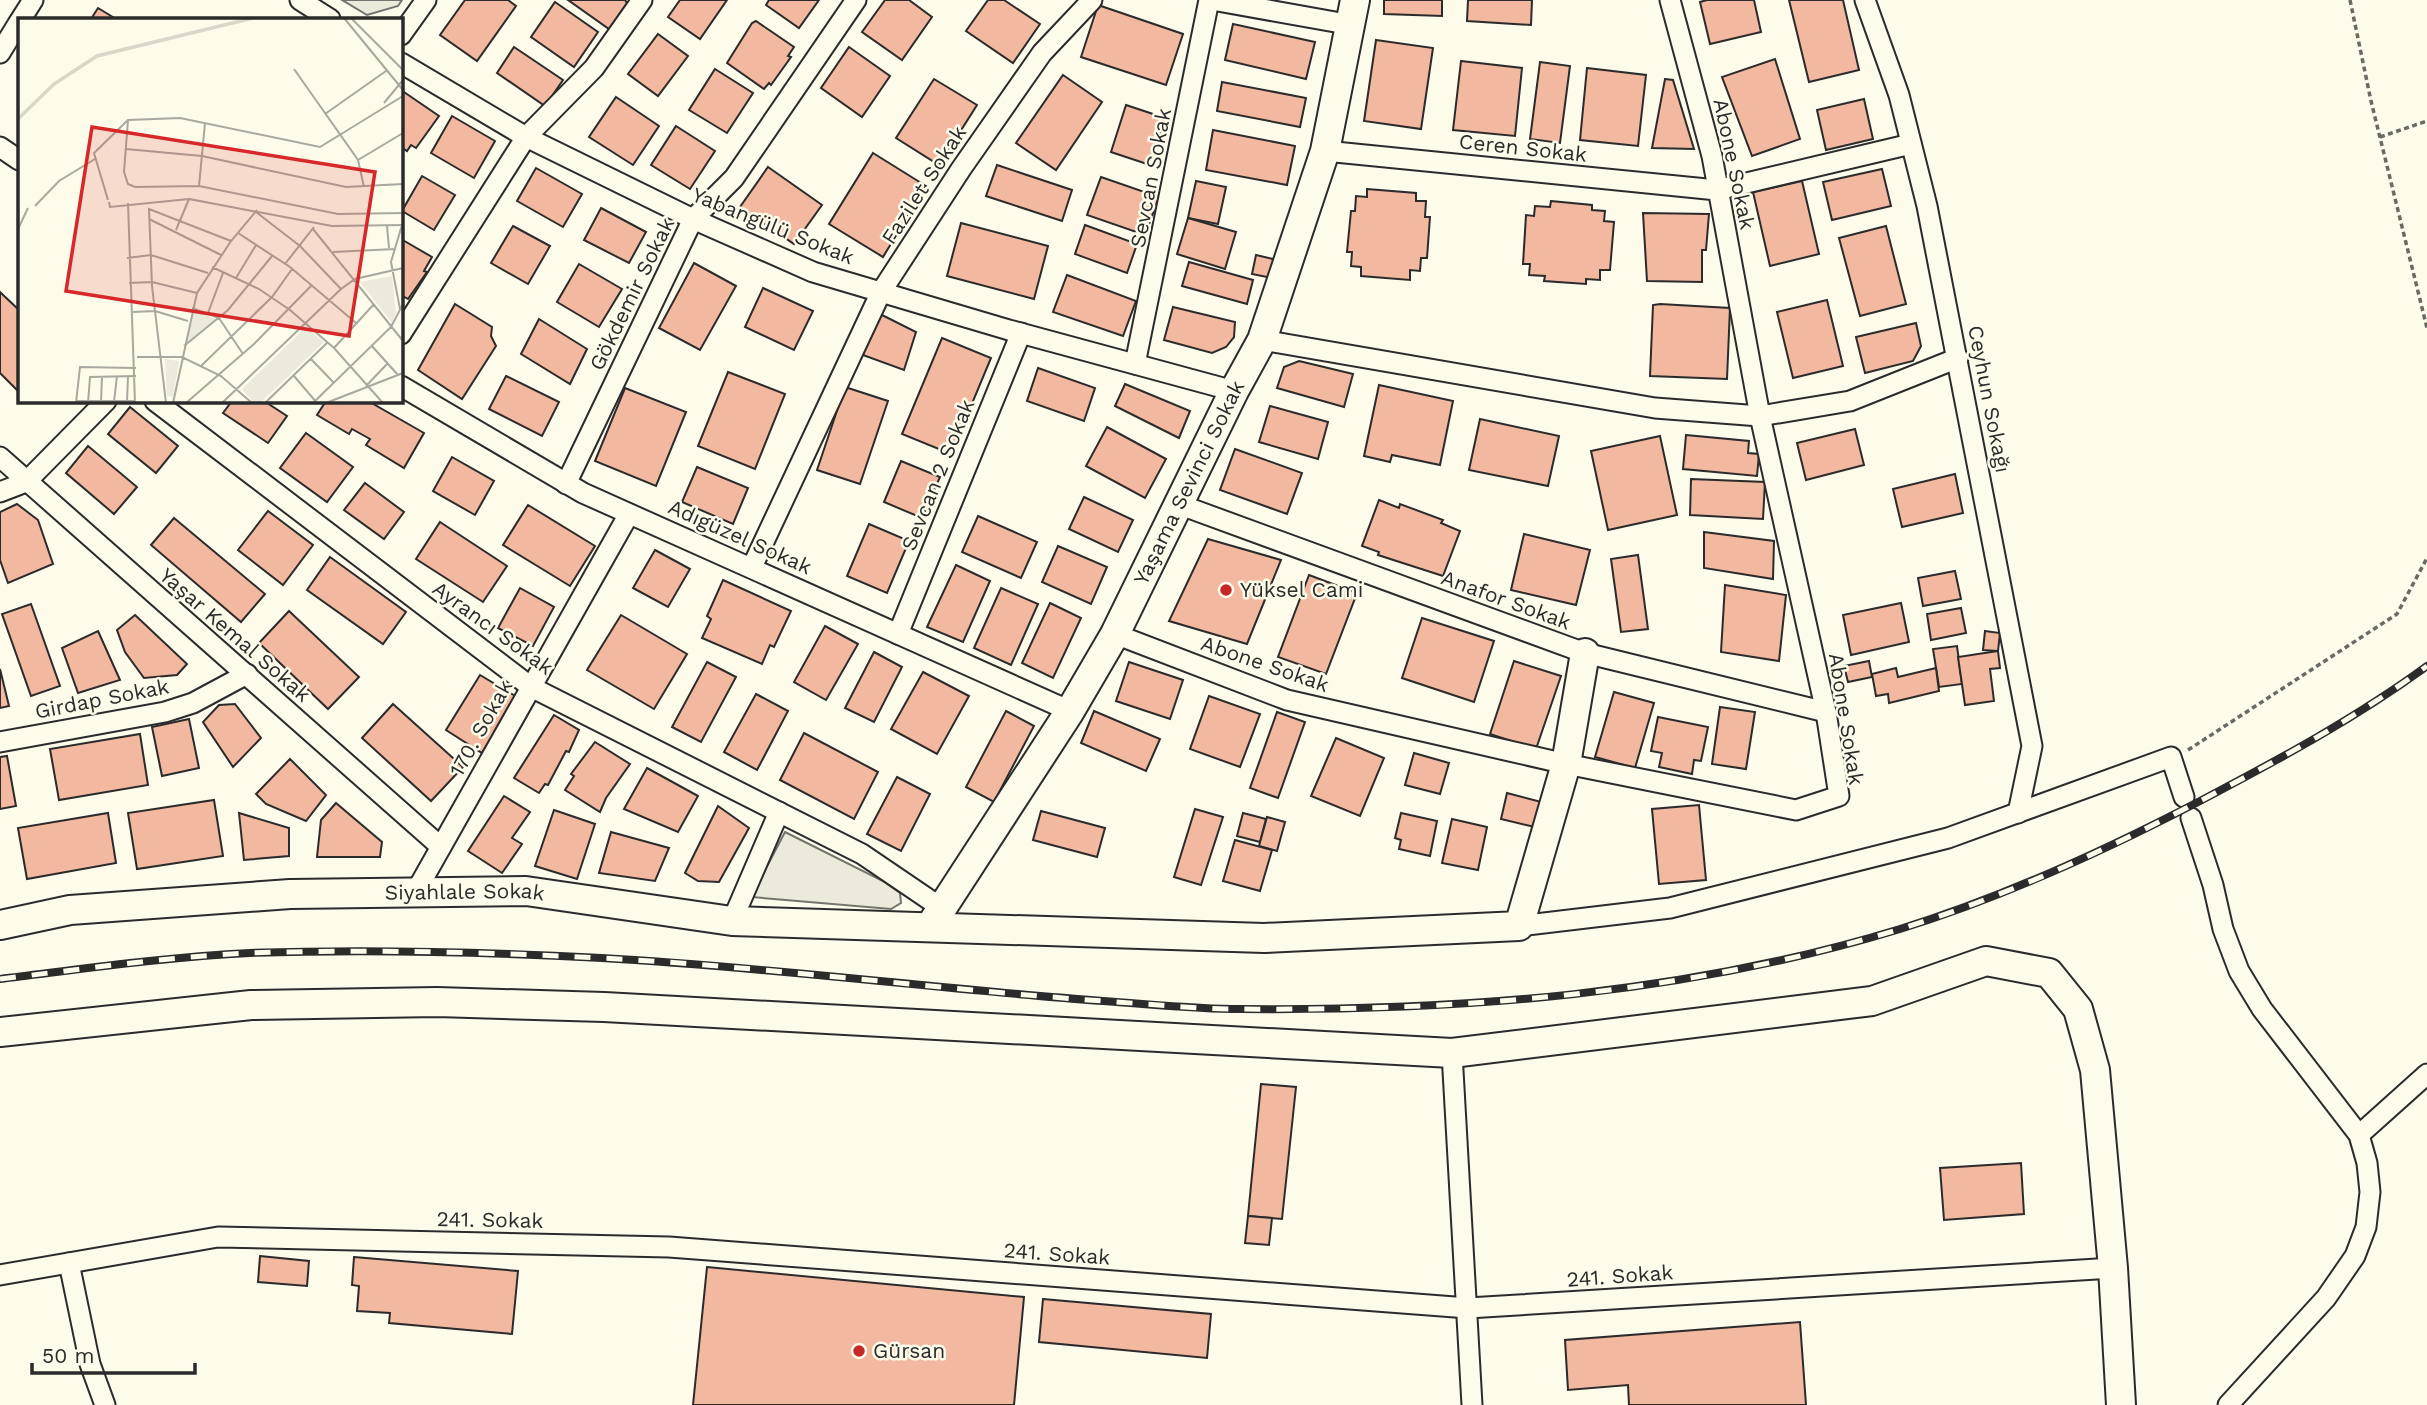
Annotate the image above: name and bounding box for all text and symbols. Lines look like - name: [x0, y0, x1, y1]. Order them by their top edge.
- inset map: [18, 18, 402, 402]
- street label: Abone Sokak: [1708, 96, 1761, 232]
- street label: Sevcan Sokak: [1125, 106, 1176, 250]
- street label: Fazilet Sokak: [876, 121, 971, 249]
- street label: Ceren Sokak: [1458, 128, 1588, 167]
- street label: Yabangülü Sokak: [689, 182, 858, 269]
- street label: Gökdemir Sokak: [584, 213, 679, 374]
- street label: Ceyhun Sokağı: [1963, 323, 2016, 475]
- street label: Yaşama Sevinci Sokak: [1128, 376, 1250, 589]
- street label: Sevcan 2 Sokak: [896, 395, 979, 554]
- street label: Adıgüzel Sokak: [665, 494, 816, 579]
- street label: Yaşar Kemal Sokak: [155, 562, 316, 707]
- street label: Anafor Sokak: [1438, 565, 1574, 635]
- street label: Ayrancı Sokak: [428, 575, 559, 680]
- place label: Yüksel Cami: [1240, 577, 1363, 602]
- marker: Yüksel Cami: [1218, 582, 1234, 598]
- street label: Abone Sokak: [1198, 630, 1332, 697]
- street label: Abone Sokak: [1824, 651, 1869, 787]
- street label: Girdap Sokak: [33, 673, 171, 724]
- street label: 170. Sokak: [444, 675, 517, 780]
- street label: Siyahlale Sokak: [385, 877, 547, 906]
- street label: 241. Sokak: [436, 1206, 544, 1233]
- street label: 241. Sokak: [1003, 1237, 1111, 1270]
- street label: 241. Sokak: [1566, 1259, 1674, 1292]
- scale bar: [32, 1332, 194, 1376]
- place label: Gürsan: [873, 1338, 945, 1363]
- text: 50 m: [42, 1343, 94, 1368]
- marker: Gürsan: [851, 1343, 867, 1359]

